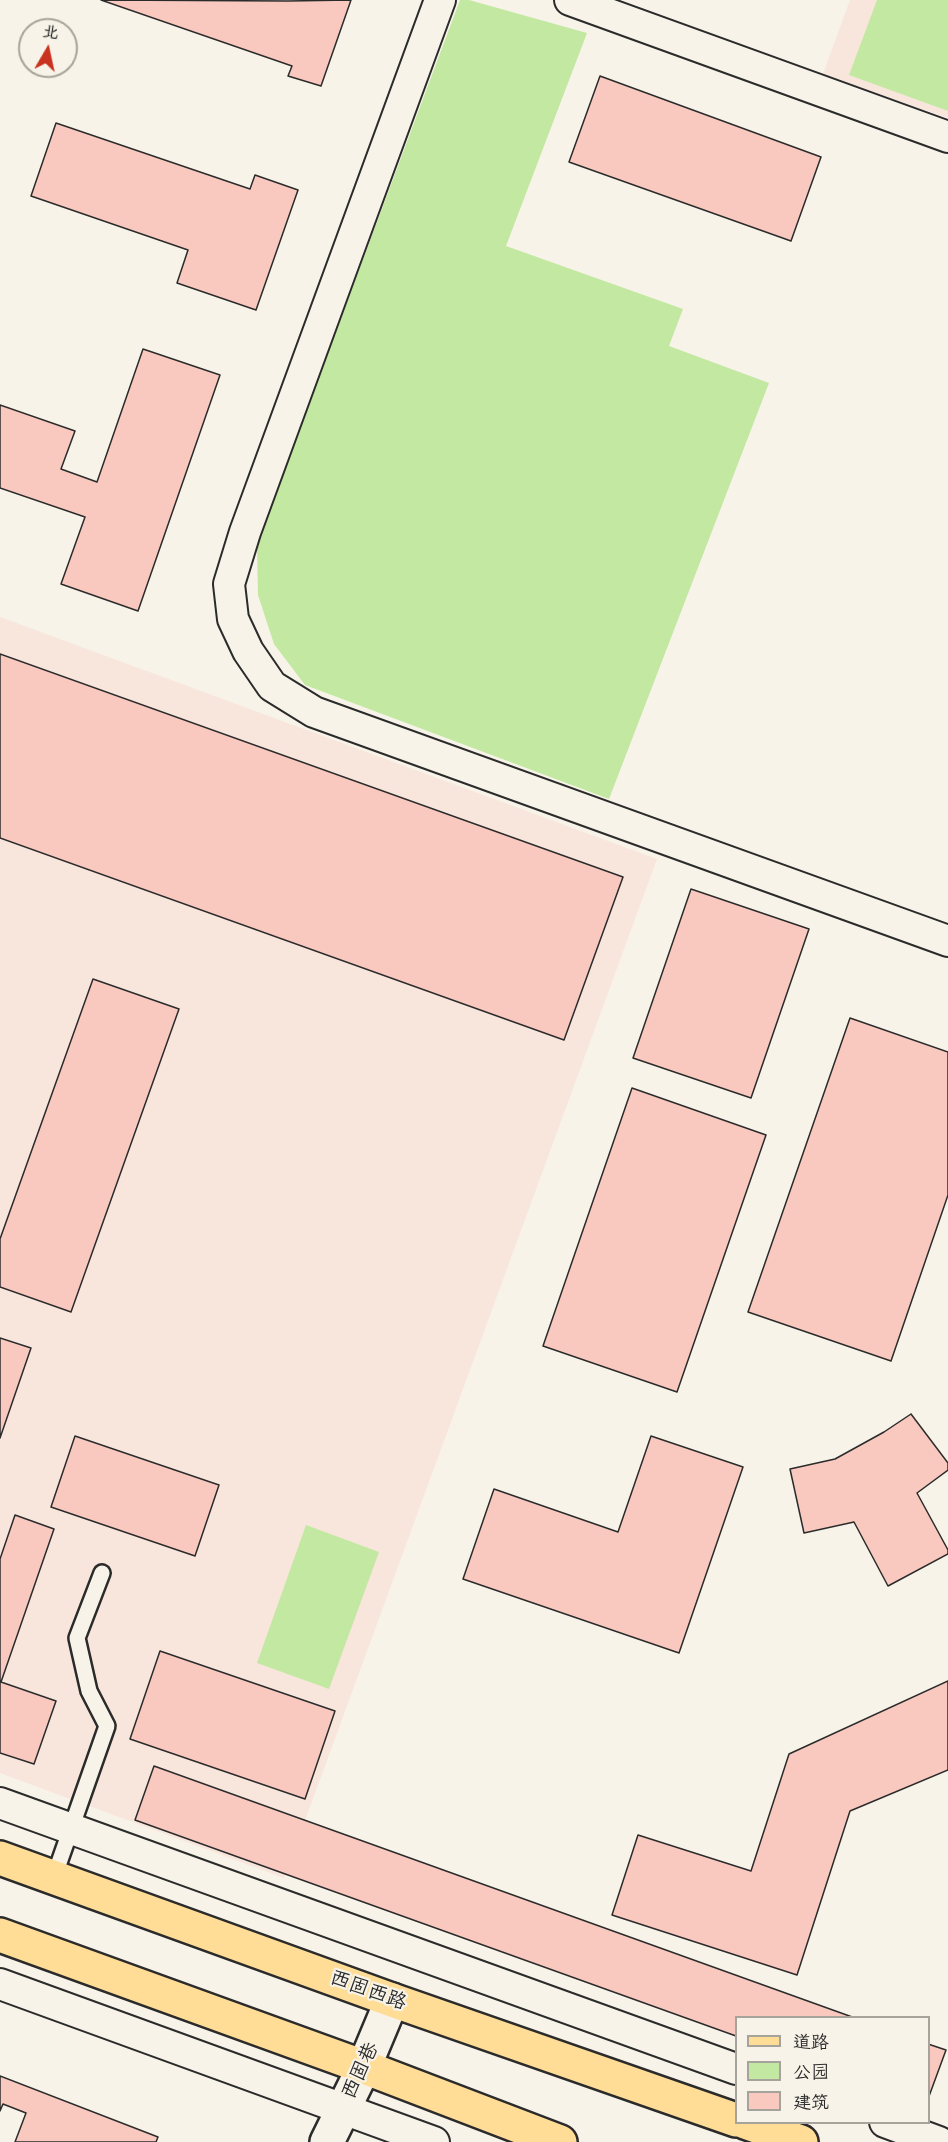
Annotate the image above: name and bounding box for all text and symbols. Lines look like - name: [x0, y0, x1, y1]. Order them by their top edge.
- north arrow: [18, 18, 78, 78]
- text: 北: [41, 21, 60, 42]
- street label: 西固西路: [326, 1966, 410, 2016]
- legend: [735, 2016, 930, 2124]
- text: 道路: [793, 2031, 829, 2053]
- street label: 西固巷: [337, 2039, 385, 2103]
- text: 公园: [793, 2061, 829, 2083]
- text: 建筑: [793, 2091, 829, 2113]

